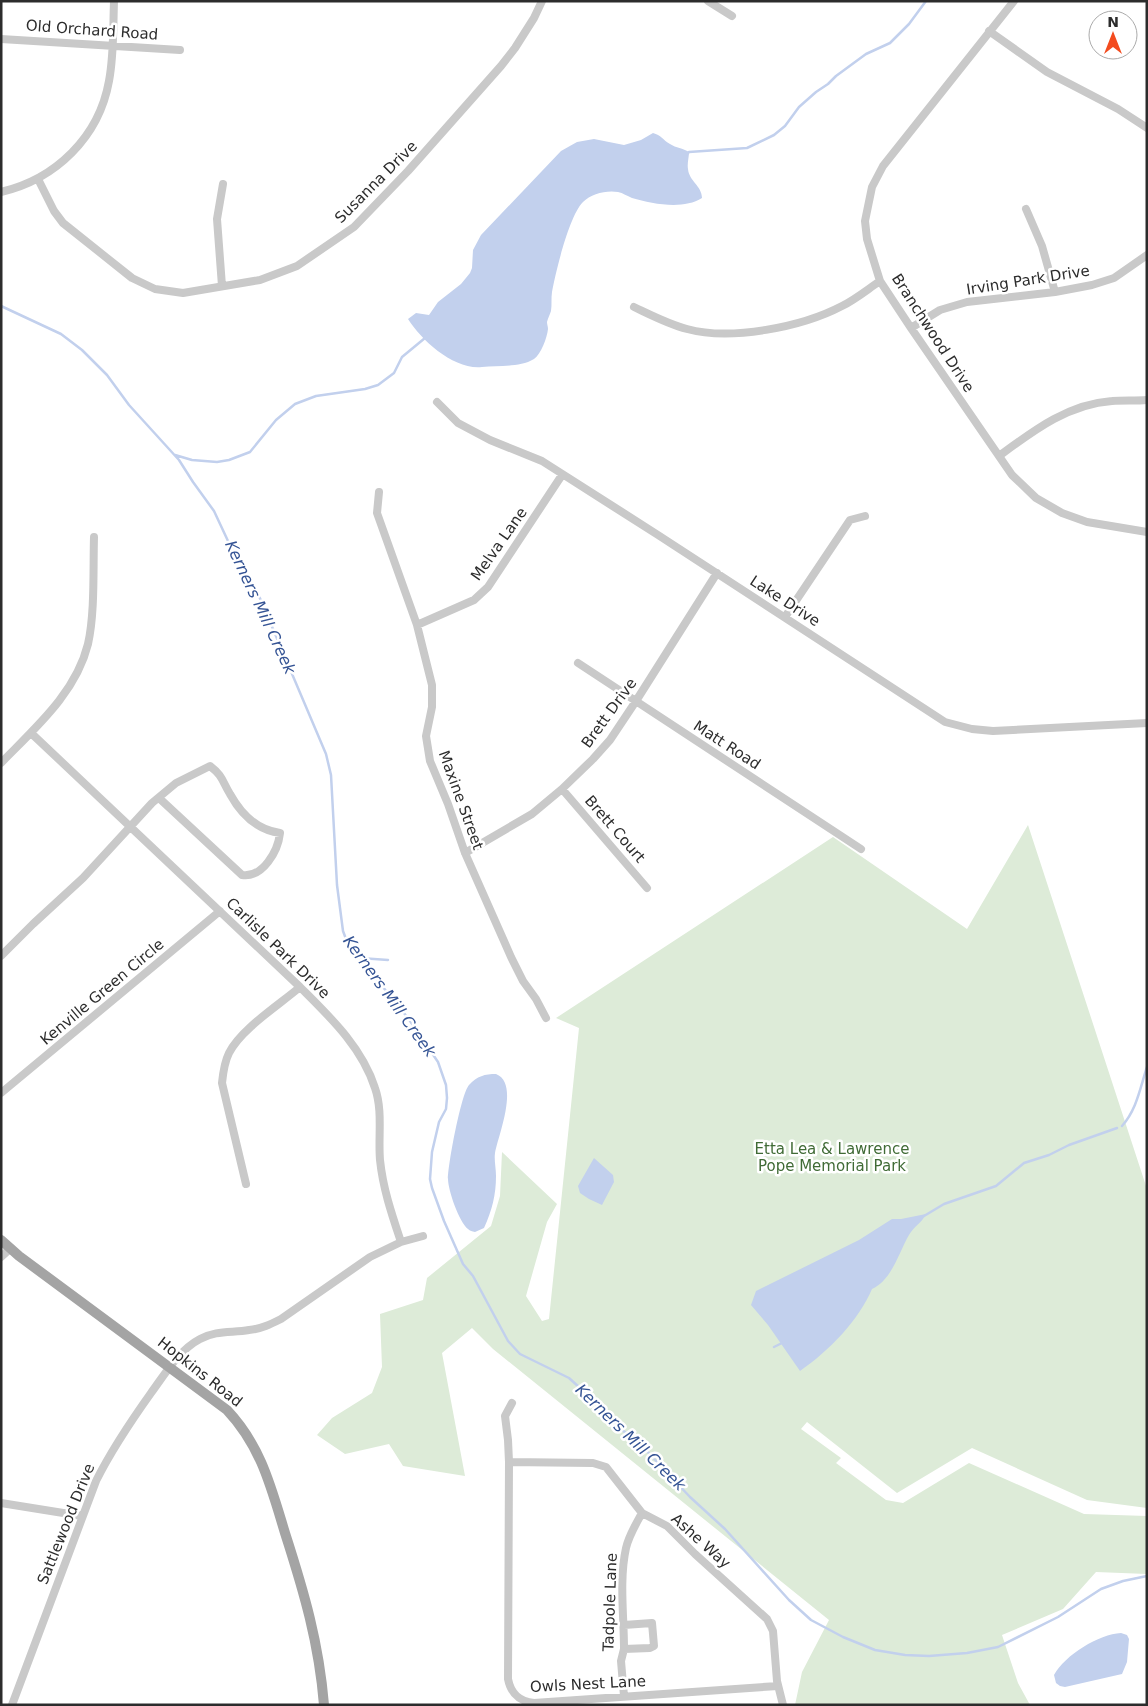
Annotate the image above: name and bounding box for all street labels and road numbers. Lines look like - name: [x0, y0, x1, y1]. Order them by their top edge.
- street label: Old Orchard Road: [25, 16, 159, 44]
- street label: Susanna Drive: [331, 137, 421, 227]
- street label: Irving Park Drive: [965, 261, 1091, 299]
- street label: Branchwood Drive: [888, 270, 978, 396]
- street label: Melva Lane: [467, 504, 531, 584]
- street label: Lake Drive: [747, 572, 823, 630]
- street label: Brett Drive: [578, 675, 640, 751]
- street label: Matt Road: [690, 717, 764, 773]
- street label: Maxine Street: [435, 748, 487, 852]
- street label: Brett Court: [581, 792, 649, 866]
- street label: Carlisle Park Drive: [222, 894, 334, 1002]
- street label: Kenville Green Circle: [37, 935, 167, 1049]
- street label: Hopkins Road: [154, 1333, 246, 1411]
- street label: Sattlewood Drive: [34, 1461, 98, 1587]
- street label: Ashe Way: [668, 1510, 734, 1572]
- street label: Tadpole Lane: [599, 1552, 621, 1653]
- street label: Owls Nest Lane: [530, 1672, 646, 1696]

